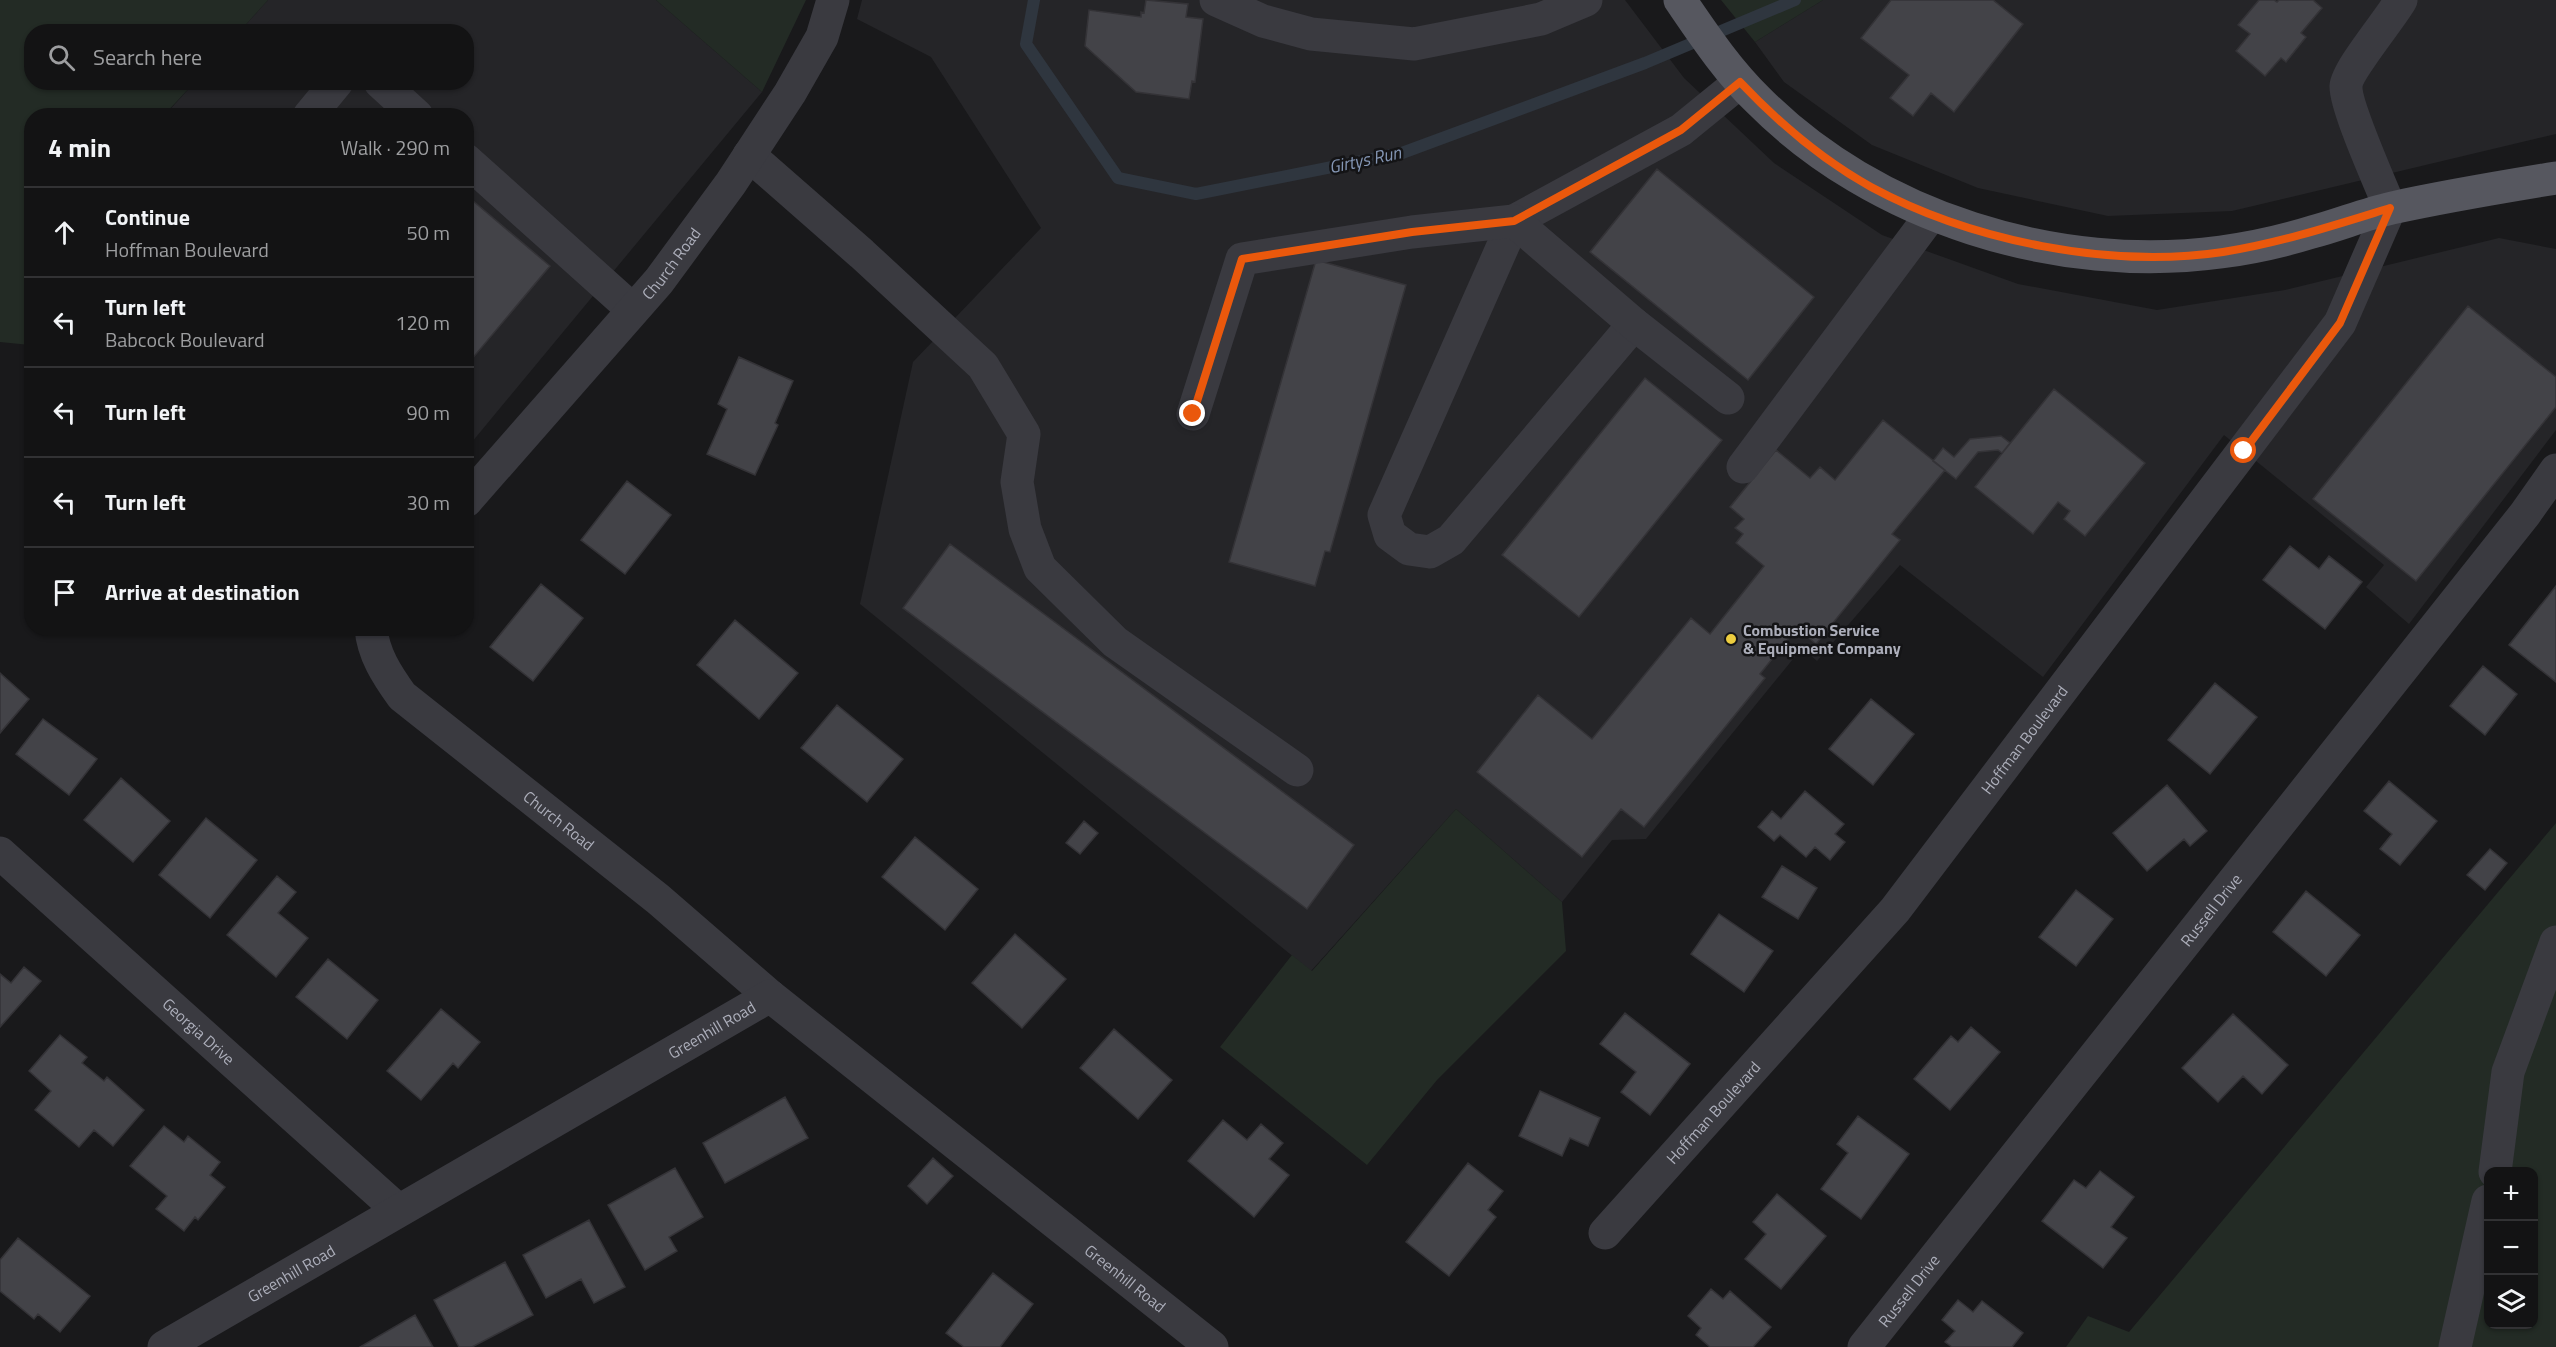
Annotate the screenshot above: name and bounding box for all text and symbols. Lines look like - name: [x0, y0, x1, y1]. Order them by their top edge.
- search box: [24, 24, 474, 90]
- text: Search here: [93, 40, 202, 74]
- icon: search: [45, 41, 78, 74]
- text: 4 min: [48, 128, 111, 167]
- text: Walk · 290 m: [341, 132, 450, 163]
- water label: Girtys Run: [1326, 138, 1405, 180]
- text: Continue: [105, 200, 190, 234]
- icon: ahead: [48, 216, 81, 249]
- text: 50 m: [406, 217, 450, 248]
- street label: Church Road: [636, 222, 706, 305]
- text: Hoffman Boulevard: [105, 234, 269, 265]
- text: Turn left: [105, 290, 186, 324]
- icon: left: [48, 306, 81, 339]
- text: 120 m: [395, 307, 450, 338]
- text: Babcock Boulevard: [105, 324, 265, 355]
- text: Turn left: [105, 395, 186, 429]
- icon: left: [48, 396, 81, 429]
- text: 90 m: [406, 397, 450, 428]
- route end: [1179, 400, 1205, 426]
- route start: [2230, 437, 2256, 463]
- text: Turn left: [105, 485, 186, 519]
- icon: left: [48, 486, 81, 519]
- text: 30 m: [406, 487, 450, 518]
- text: Arrive at destination: [105, 575, 300, 609]
- icon: arrive: [48, 576, 81, 609]
- place label: Combustion Service & Equipment Company: [1743, 618, 1901, 660]
- marker: Combustion Service & Equipment Company: [1724, 632, 1738, 646]
- street label: Hoffman Boulevard: [1975, 680, 2073, 799]
- street label: Church Road: [518, 785, 600, 856]
- street label: Russell Drive: [2174, 868, 2247, 952]
- street label: Georgia Drive: [157, 992, 240, 1070]
- street label: Greenhill Road: [663, 995, 760, 1065]
- street label: Hoffman Boulevard: [1660, 1056, 1766, 1169]
- map controls: [2484, 1167, 2538, 1329]
- button: +: [2484, 1167, 2538, 1221]
- button: −: [2484, 1221, 2538, 1275]
- street label: Greenhill Road: [243, 1238, 340, 1308]
- street label: Greenhill Road: [1080, 1238, 1171, 1318]
- street label: Russell Drive: [1872, 1249, 1945, 1332]
- button: layers: [2484, 1275, 2538, 1329]

